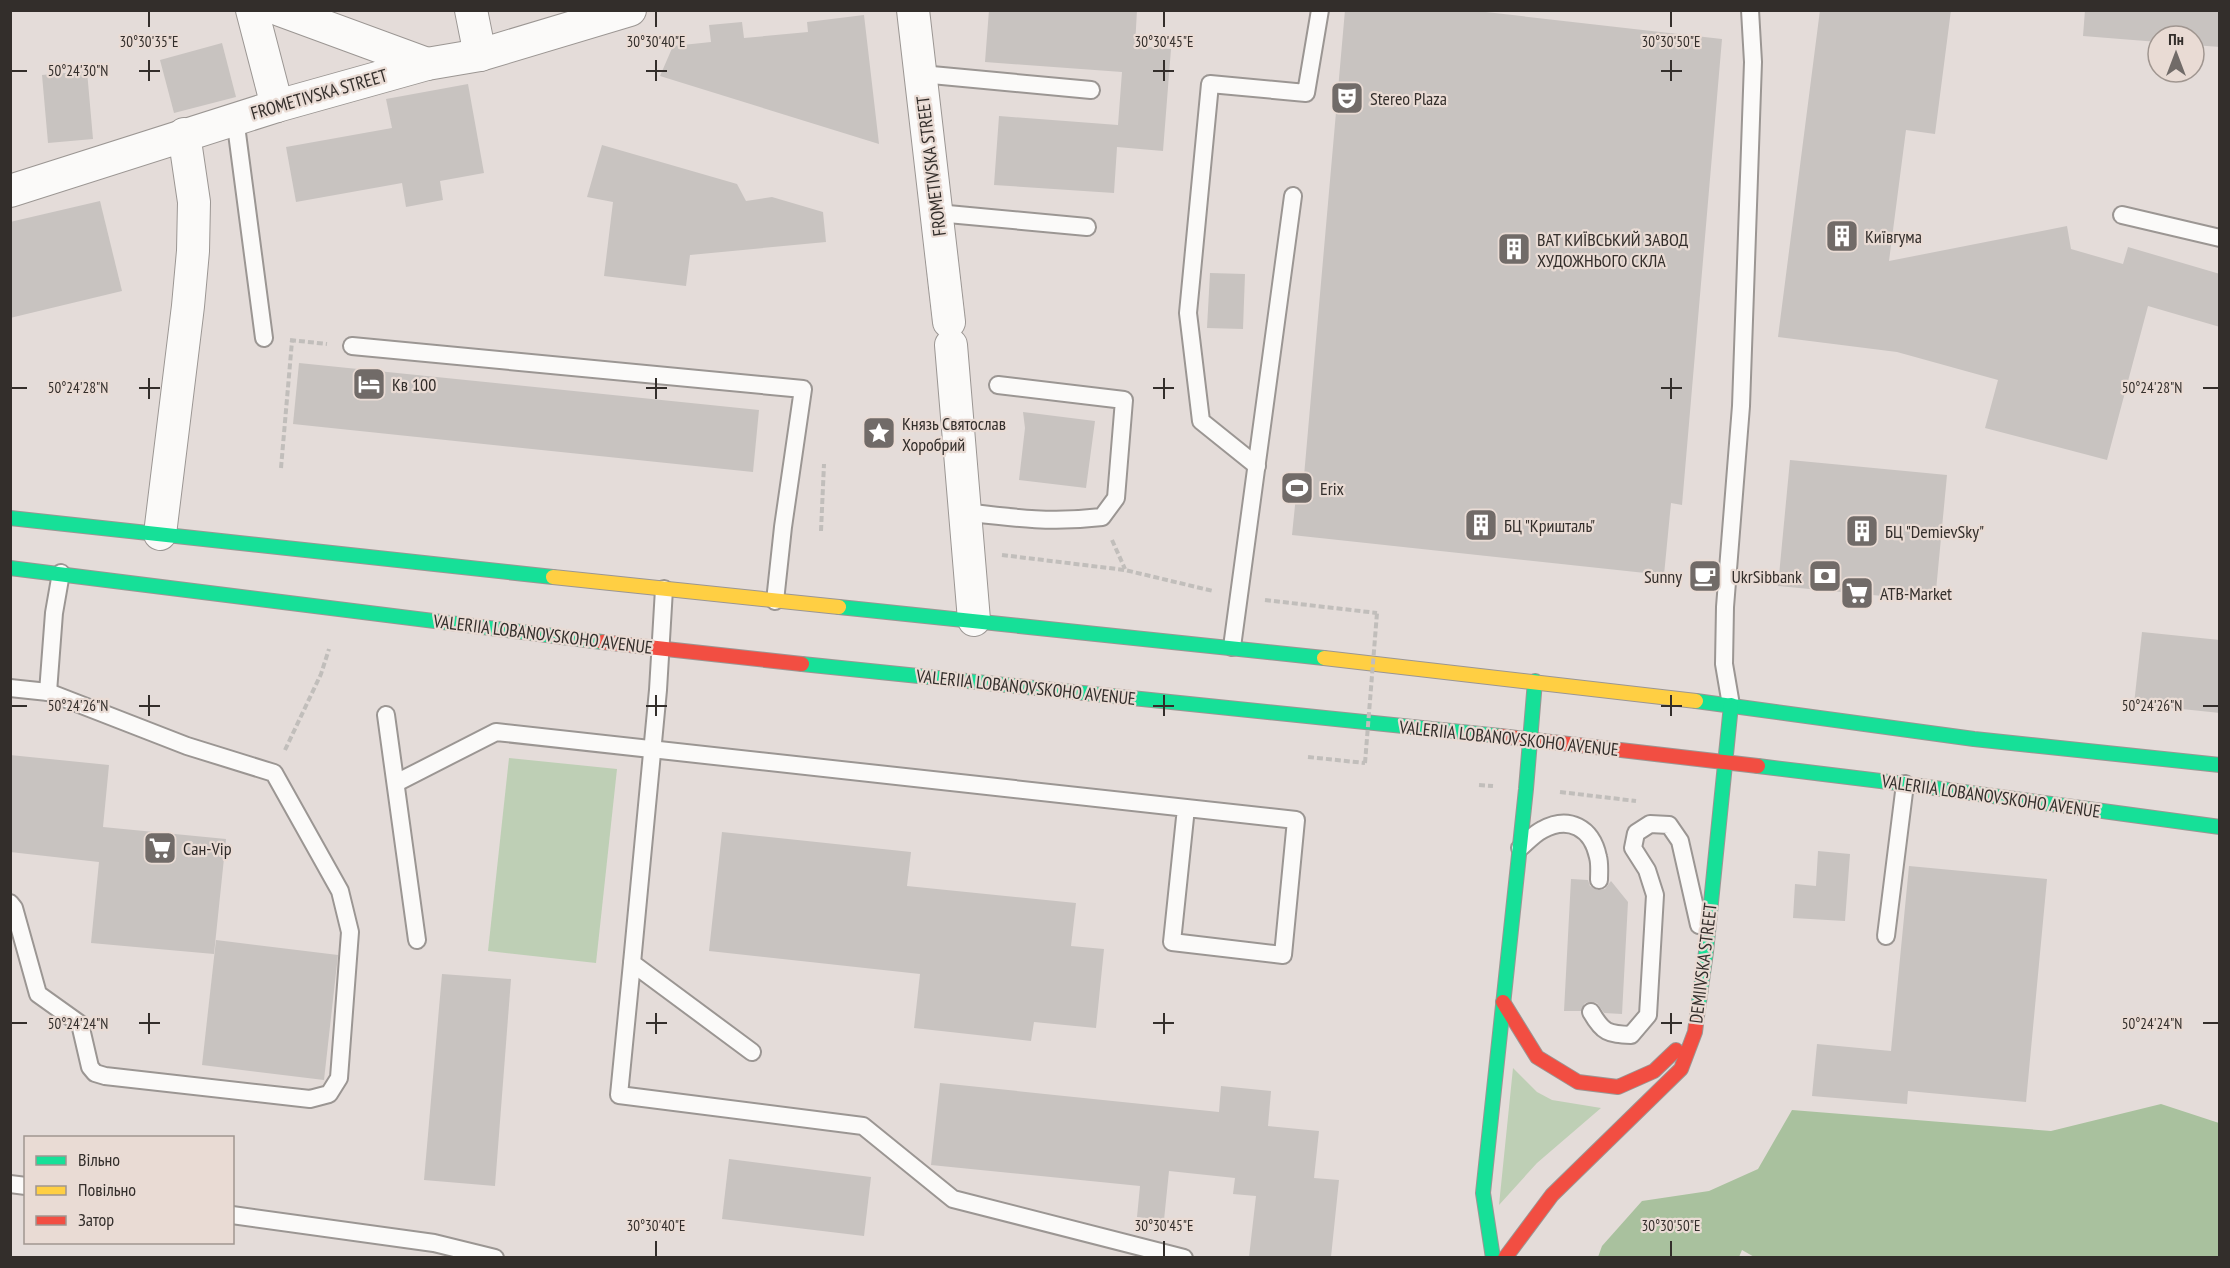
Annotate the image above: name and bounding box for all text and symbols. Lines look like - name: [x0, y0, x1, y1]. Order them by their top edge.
- north arrow: [2146, 24, 2206, 84]
- text: Пн: [2168, 29, 2184, 49]
- text: 30°30'35"E: [119, 32, 179, 51]
- text: 30°30'40"E: [626, 32, 686, 51]
- text: 30°30'45"E: [1134, 32, 1194, 51]
- text: 30°30'50"E: [1641, 32, 1701, 51]
- text: 50°24'30"N: [48, 61, 108, 80]
- street label: FROMETIVSKA STREET: [248, 64, 390, 124]
- theatre icon: Stereo Plaza: [1329, 80, 1365, 116]
- place label: Stereo Plaza: [1370, 87, 1447, 110]
- street label: FROMETIVSKA STREET: [911, 95, 951, 237]
- building icon: Київгума: [1824, 218, 1860, 254]
- place label: Київгума: [1865, 225, 1922, 248]
- place label: ВАТ КИЇВСЬКИЙ ЗАВОД ХУДОЖНЬОГО СКЛА: [1537, 228, 1688, 272]
- building icon: ВАТ КИЇВСЬКИЙ ЗАВОД ХУДОЖНЬОГО СКЛА: [1496, 231, 1532, 267]
- hotel icon: Кв 100: [351, 366, 387, 402]
- place label: Кв 100: [392, 373, 436, 396]
- text: 50°24'28"N: [48, 378, 108, 397]
- text: 50°24'28"N: [2122, 378, 2182, 397]
- place label: Князь Святослав Хоробрий: [902, 412, 1006, 456]
- place icon: Князь Святослав Хоробрий: [861, 415, 897, 451]
- sports icon: Erix: [1279, 470, 1315, 506]
- place label: Erix: [1320, 477, 1345, 500]
- building icon: БЦ "Кришталь": [1463, 507, 1499, 543]
- building icon: БЦ "DemievSky": [1844, 513, 1880, 549]
- place label: БЦ "Кришталь": [1504, 514, 1595, 537]
- place label: БЦ "DemievSky": [1885, 520, 1984, 543]
- cafe icon: Sunny: [1687, 558, 1723, 594]
- bank icon: UkrSibbank: [1807, 558, 1843, 594]
- place label: Sunny: [1644, 565, 1682, 588]
- place label: UkrSibbank: [1731, 565, 1802, 588]
- supermarket icon: ATB-Market: [1839, 575, 1875, 611]
- place label: ATB-Market: [1880, 582, 1952, 605]
- street label: VALERIIA LOBANOVSKOHO AVENUE: [431, 609, 654, 659]
- street label: VALERIIA LOBANOVSKOHO AVENUE: [914, 664, 1137, 710]
- text: 50°24'26"N: [48, 696, 108, 715]
- text: 50°24'26"N: [2122, 696, 2182, 715]
- street label: VALERIIA LOBANOVSKOHO AVENUE: [1397, 715, 1620, 761]
- street label: VALERIIA LOBANOVSKOHO AVENUE: [1879, 769, 2102, 823]
- supermarket icon: Сан-Vip: [142, 830, 178, 866]
- place label: Сан-Vip: [183, 837, 232, 860]
- street label: DEMIIVSKA STREET: [1684, 901, 1722, 1025]
- text: 50°24'24"N: [48, 1014, 108, 1033]
- text: 50°24'24"N: [2122, 1014, 2182, 1033]
- legend: [24, 1136, 234, 1244]
- text: Вільно: [78, 1148, 120, 1171]
- text: Повільно: [78, 1178, 136, 1201]
- text: Затор: [78, 1208, 114, 1231]
- text: 30°30'40"E: [626, 1216, 686, 1235]
- text: 30°30'45"E: [1134, 1216, 1194, 1235]
- text: 30°30'50"E: [1641, 1216, 1701, 1235]

